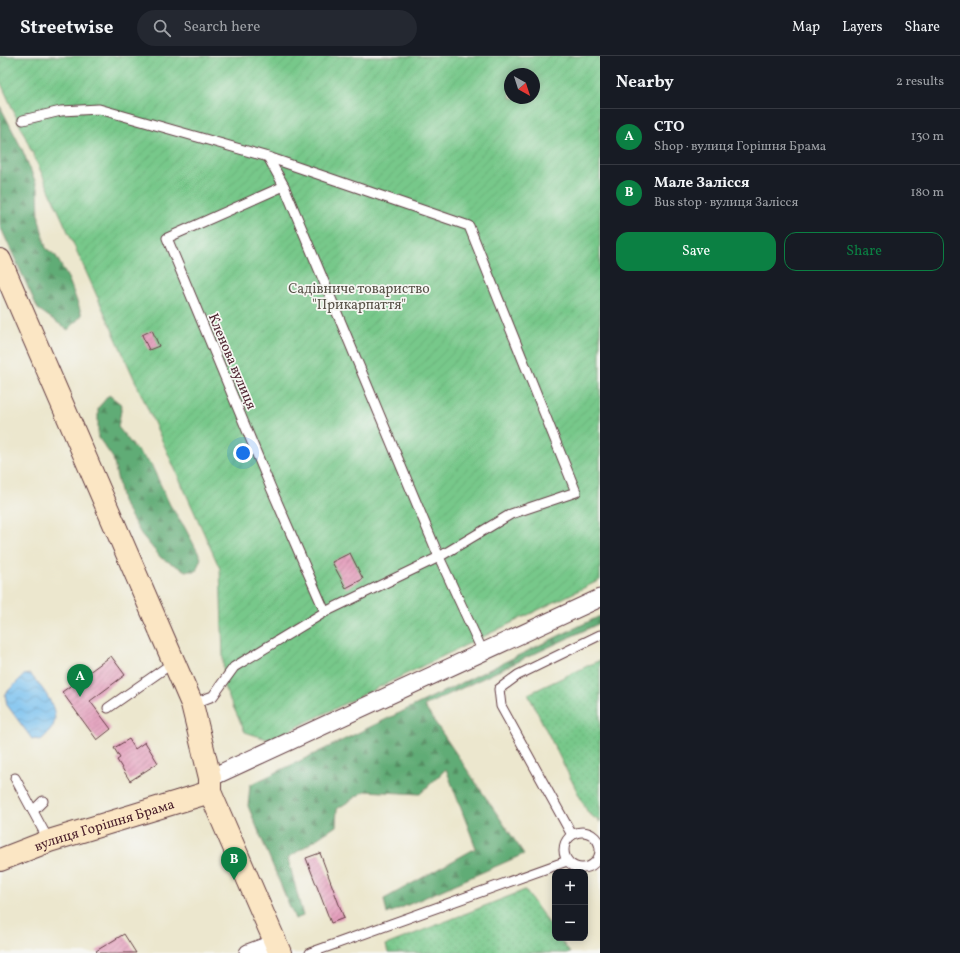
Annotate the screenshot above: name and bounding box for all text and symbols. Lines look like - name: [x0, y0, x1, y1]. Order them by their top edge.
- search box: [137, 10, 417, 46]
- text: Streetwise: [20, 15, 113, 41]
- icon: search: [151, 17, 173, 39]
- text: Search here: [183, 17, 260, 38]
- text: Map: [792, 18, 820, 37]
- text: Layers: [842, 18, 882, 37]
- text: Share: [904, 18, 940, 37]
- north arrow: [504, 68, 540, 104]
- text: Nearby: [616, 71, 674, 94]
- text: 2 results: [896, 73, 944, 91]
- text: СТО: [654, 117, 684, 138]
- text: A: [624, 128, 634, 146]
- text: 130 m: [911, 128, 944, 146]
- text: Shop · вулиця Горішня Брама: [654, 138, 826, 156]
- text: Мале Залісся: [654, 173, 750, 194]
- text: B: [625, 184, 633, 202]
- text: 180 m: [910, 184, 944, 202]
- text: Bus stop · вулиця Залісся: [654, 194, 798, 212]
- button: Save: [616, 232, 776, 271]
- button: Share: [784, 232, 944, 271]
- park label: Садівниче товариство "Прикарпаття": [288, 280, 430, 315]
- street label: Кленова вулиця: [203, 311, 260, 412]
- your location: [233, 443, 253, 463]
- pin: A: [67, 664, 93, 697]
- street label: вулиця Горішня Брама: [32, 795, 177, 857]
- pin: B: [221, 847, 247, 880]
- map controls: [552, 869, 588, 941]
- button: +: [552, 869, 588, 905]
- button: −: [552, 905, 588, 941]

